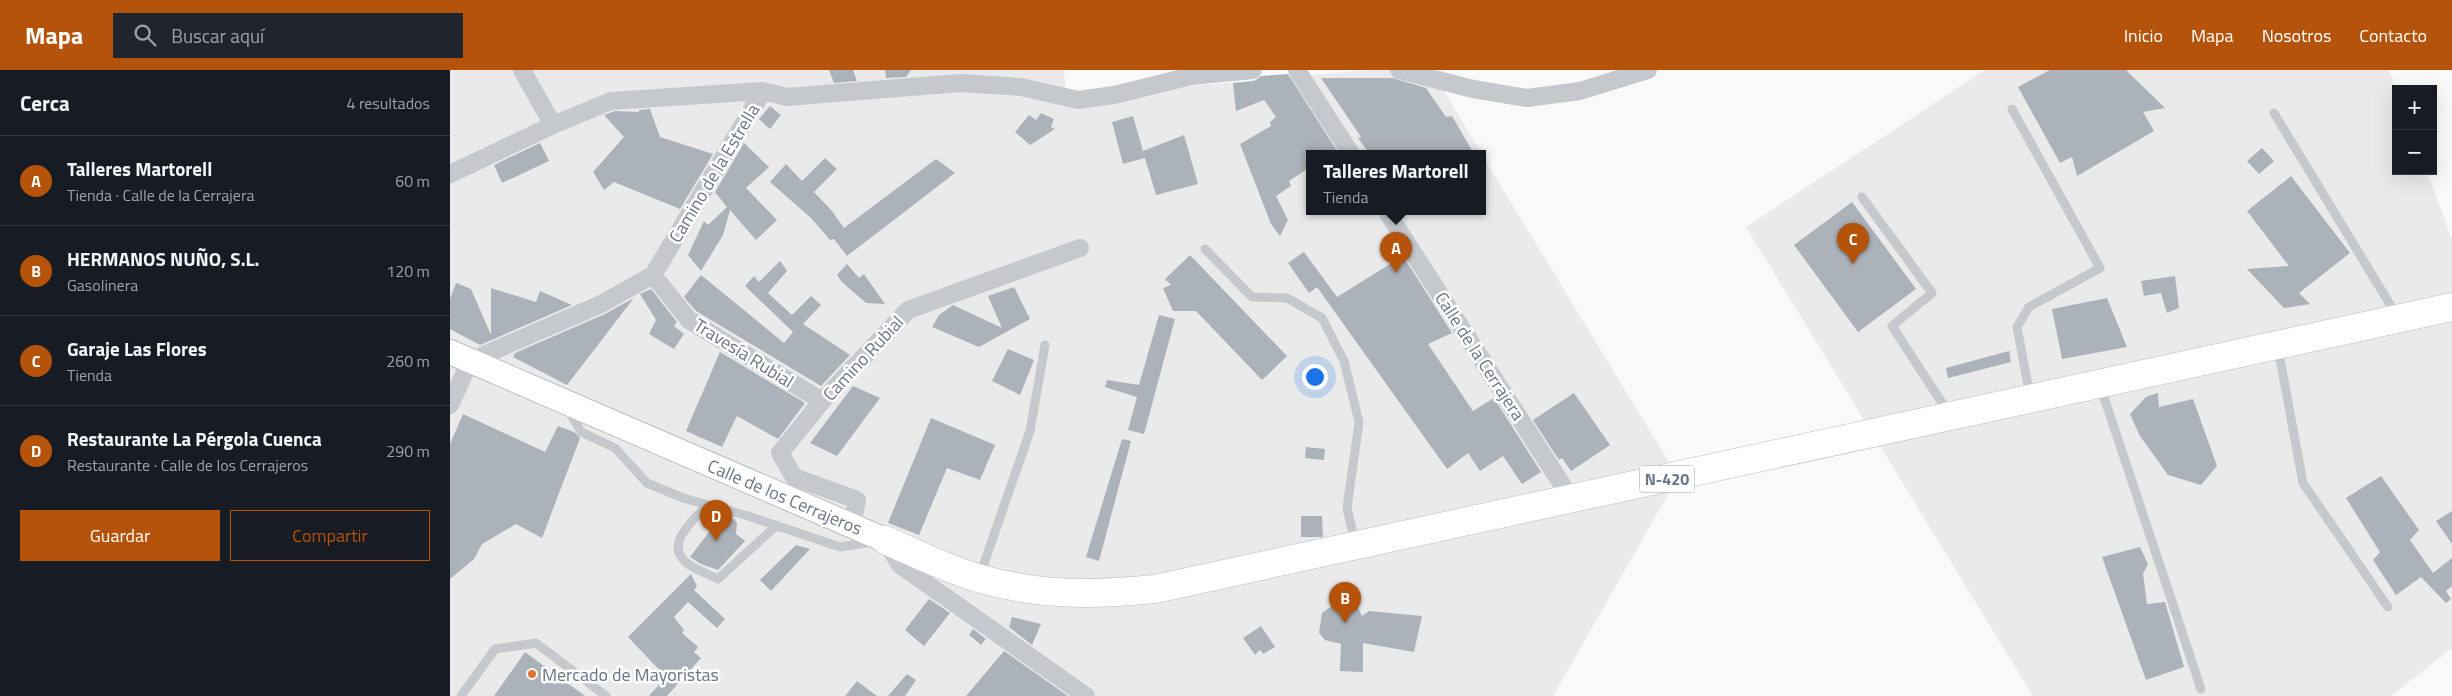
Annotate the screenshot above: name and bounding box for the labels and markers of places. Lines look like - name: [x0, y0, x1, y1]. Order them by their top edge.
- pin: C: [1837, 223, 1869, 264]
- pin: A: [1380, 232, 1412, 273]
- pin: D: [700, 500, 732, 541]
- pin: B: [1329, 582, 1361, 623]
- place label: Mercado de Mayoristas: [542, 661, 719, 688]
- marker: Mercado de Mayoristas: [526, 668, 538, 680]

